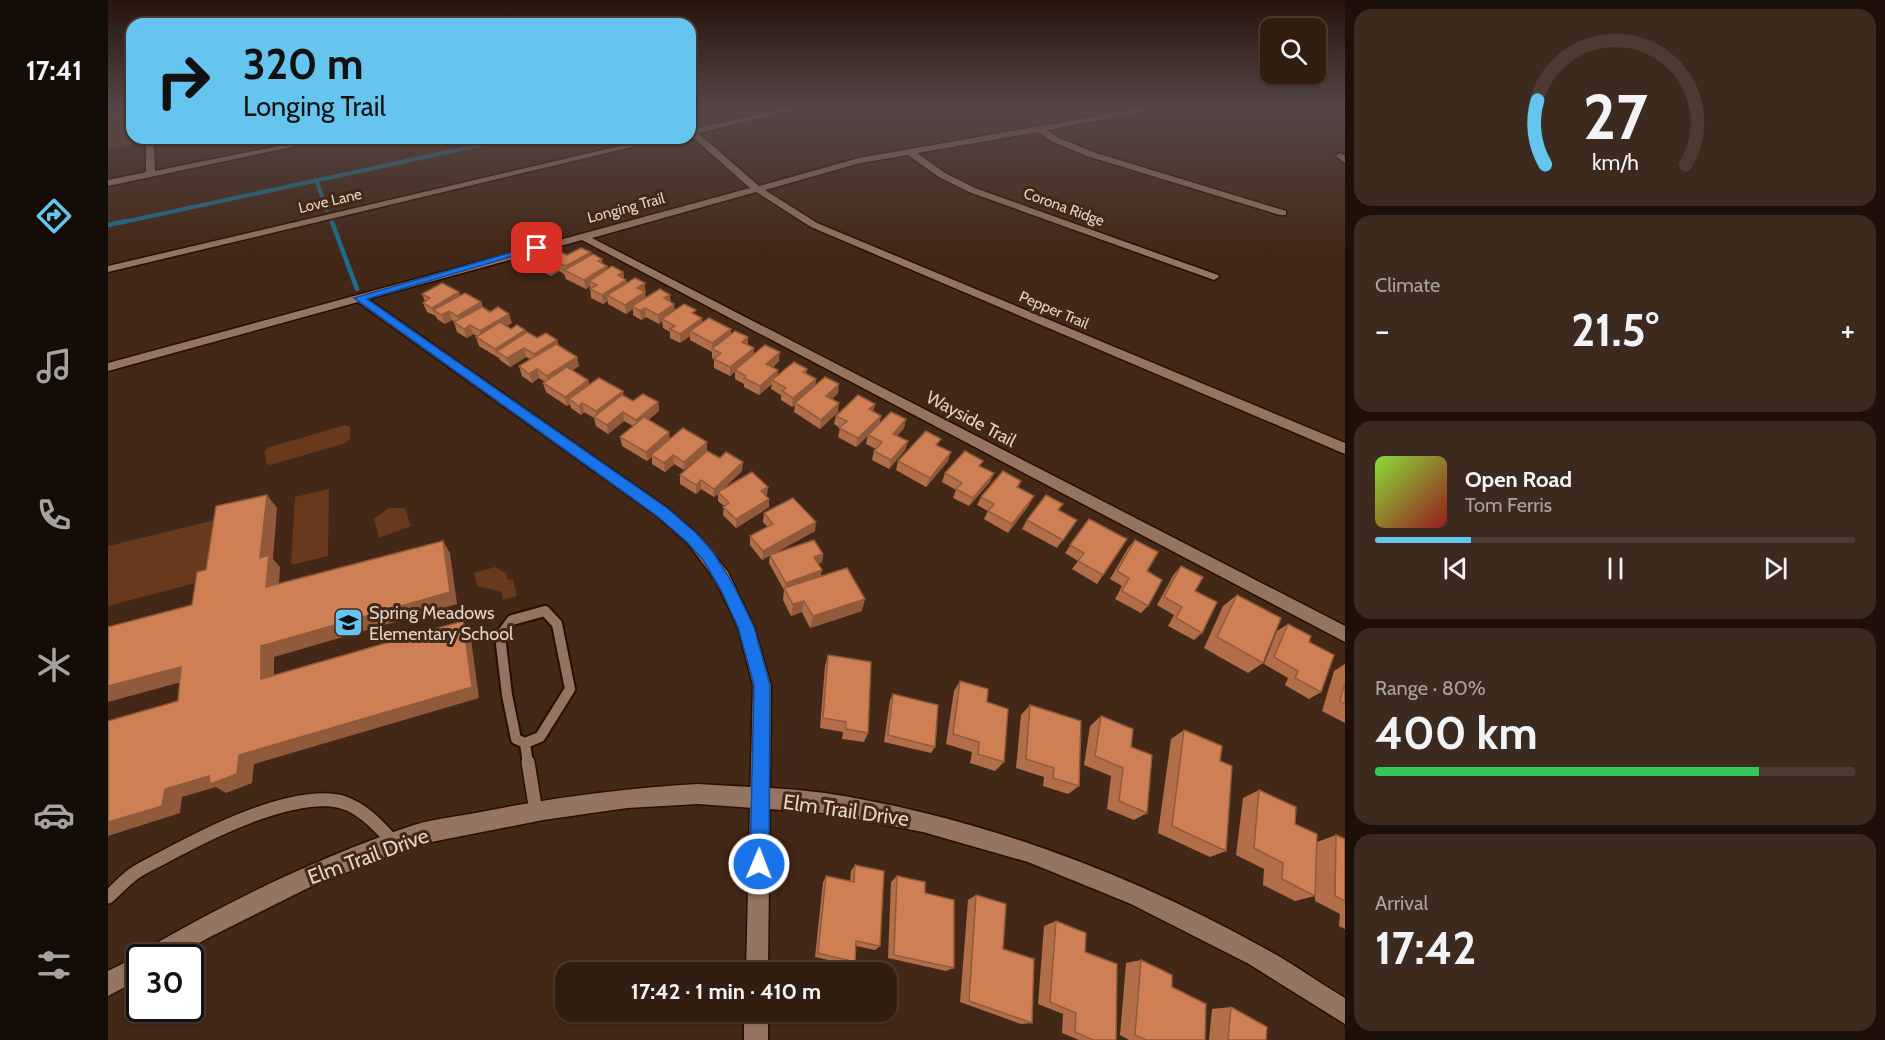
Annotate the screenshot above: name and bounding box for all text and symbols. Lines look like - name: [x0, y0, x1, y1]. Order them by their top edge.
- map controls: [1260, 18, 1326, 84]
- button: search: [1260, 18, 1326, 84]
- text: 320 m: [243, 38, 363, 90]
- icon: right: [144, 42, 222, 120]
- text: 17:41: [26, 54, 82, 87]
- text: 27: [1583, 79, 1648, 155]
- text: Longing Trail: [243, 90, 386, 123]
- text: km/h: [1592, 149, 1638, 175]
- street label: Corona Ridge: [1021, 184, 1107, 230]
- street label: Love Lane: [297, 185, 364, 217]
- street label: Longing Trail: [585, 189, 667, 227]
- icon: directions: [33, 195, 75, 237]
- pin: [511, 222, 562, 273]
- icon: arrive: [520, 231, 553, 264]
- text: Climate: [1375, 273, 1440, 297]
- street label: Pepper Trail: [1017, 287, 1092, 333]
- text: 21.5°: [1571, 303, 1659, 357]
- text: −: [1375, 310, 1390, 350]
- text: +: [1840, 310, 1855, 350]
- icon: music: [33, 345, 75, 387]
- street label: Wayside Trail: [922, 386, 1020, 452]
- text: Open Road: [1465, 466, 1572, 493]
- text: Tom Ferris: [1465, 493, 1552, 517]
- icon: phone: [33, 494, 75, 536]
- icon: previous: [1439, 552, 1472, 585]
- icon: pause: [1599, 552, 1632, 585]
- icon: next: [1759, 552, 1792, 585]
- place label: Spring Meadows Elementary School: [369, 602, 514, 645]
- school or university icon: Spring Meadows Elementary School: [332, 607, 364, 639]
- icon: climate: [33, 644, 75, 686]
- text: Range · 80%: [1375, 676, 1486, 700]
- text: 400 km: [1375, 706, 1538, 760]
- street label: Elm Trail Drive: [781, 789, 911, 831]
- icon: car: [33, 794, 75, 836]
- street label: Elm Trail Drive: [304, 822, 432, 889]
- position arrow: [727, 832, 791, 896]
- text: Arrival: [1375, 891, 1428, 915]
- text: 17:42: [1375, 921, 1476, 975]
- icon: filters: [33, 944, 75, 986]
- speed limit sign: 30: [126, 944, 204, 1022]
- text: 17:42 · 1 min · 410 m: [631, 978, 821, 1005]

